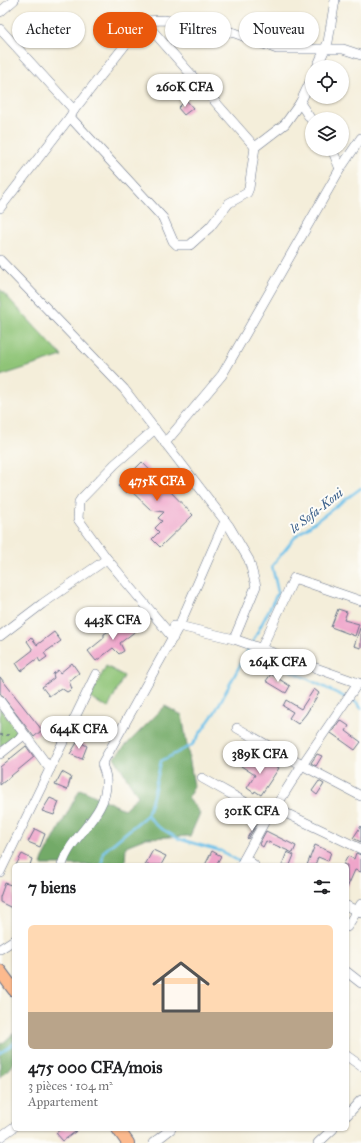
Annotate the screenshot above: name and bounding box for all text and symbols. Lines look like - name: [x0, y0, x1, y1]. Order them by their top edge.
- chip: Acheter: [12, 12, 85, 48]
- chip: Louer: [93, 12, 157, 48]
- chip: Filtres: [165, 12, 231, 48]
- chip: Nouveau: [239, 12, 319, 48]
- map controls: [305, 60, 349, 156]
- button: locate: [305, 60, 349, 104]
- pin: 260K CFA: [144, 74, 226, 108]
- text: 260K CFA: [156, 79, 214, 95]
- button: layers: [305, 112, 349, 156]
- pin: 475K CFA: [116, 468, 198, 502]
- text: 475K CFA: [128, 473, 186, 489]
- water label: le Sofa-Koni: [286, 485, 347, 537]
- pin: 443K CFA: [72, 607, 154, 641]
- text: 443K CFA: [84, 612, 142, 628]
- pin: 264K CFA: [237, 649, 319, 683]
- text: 264K CFA: [249, 654, 307, 670]
- pin: 644K CFA: [38, 716, 120, 750]
- text: 644K CFA: [50, 721, 108, 737]
- pin: 389K CFA: [219, 741, 301, 775]
- text: 389K CFA: [232, 746, 288, 762]
- pin: 301K CFA: [211, 798, 293, 832]
- text: 301K CFA: [224, 803, 280, 819]
- icon: filters: [311, 876, 333, 898]
- text: 7 biens: [28, 877, 76, 898]
- icon: home: [145, 951, 217, 1023]
- text: 475 000 CFA/mois: [28, 1057, 162, 1078]
- text: 3 pièces · 104 m²: [28, 1078, 113, 1094]
- text: Appartement: [28, 1094, 98, 1110]

